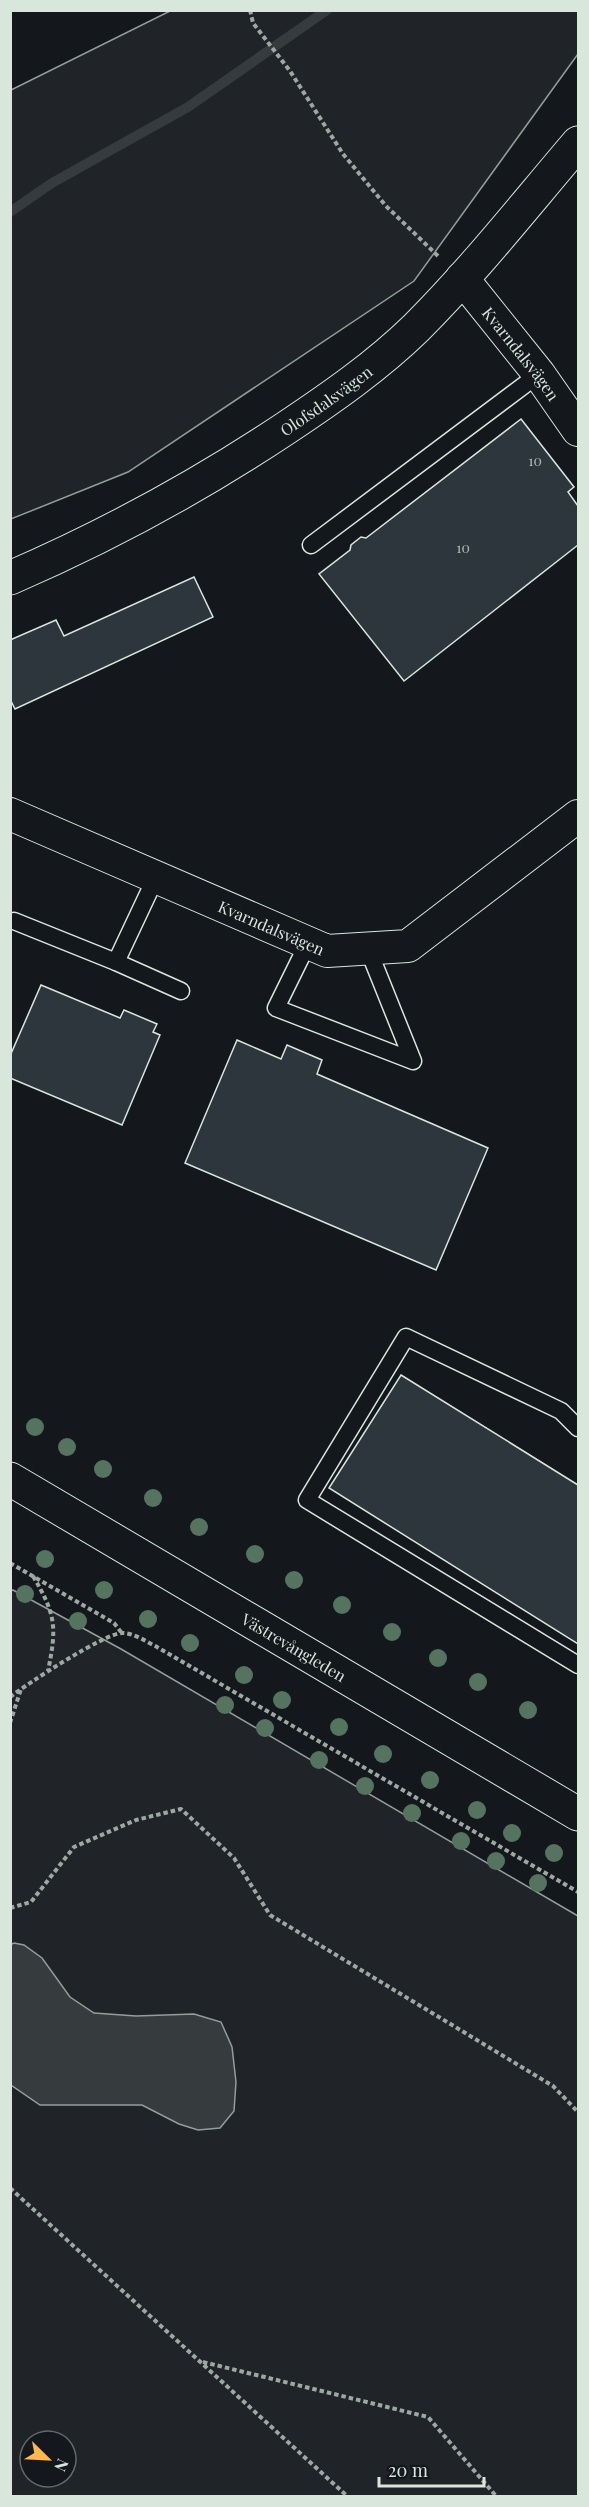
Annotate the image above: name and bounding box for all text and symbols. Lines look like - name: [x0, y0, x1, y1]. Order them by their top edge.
- street label: Kvarndalsvägen: [478, 302, 565, 405]
- street label: Olofsdalsvägen: [276, 360, 376, 440]
- house number: 10: [528, 451, 542, 470]
- house number: 10: [456, 538, 470, 557]
- street label: Kvarndalsvägen: [215, 895, 328, 959]
- street label: Västrevångleden: [237, 1607, 351, 1686]
- north arrow: [18, 2429, 78, 2489]
- scale bar: [379, 2450, 484, 2488]
- text: N: [50, 2456, 74, 2475]
- text: 20 m: [388, 2458, 428, 2482]

